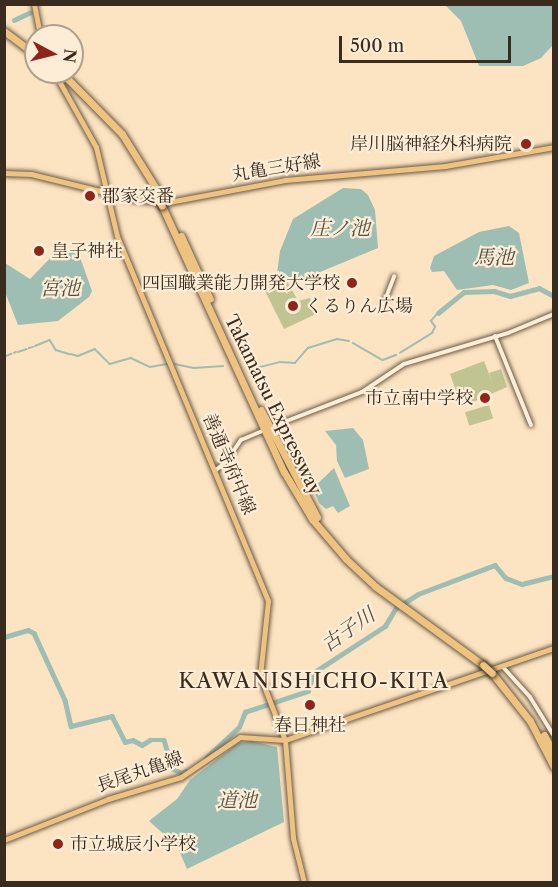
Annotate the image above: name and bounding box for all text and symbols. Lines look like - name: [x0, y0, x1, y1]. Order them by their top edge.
- north arrow: [24, 24, 84, 84]
- scale bar: [342, 24, 514, 62]
- text: 500 m: [350, 35, 404, 57]
- text: N: [59, 48, 81, 64]
- place label: 岸川脳神経外科病院: [350, 133, 512, 155]
- marker: 岸川脳神経外科病院: [517, 135, 535, 153]
- street label: 丸亀三好線: [230, 150, 322, 186]
- place label: 郡家交番: [102, 185, 174, 207]
- marker: 郡家交番: [83, 189, 97, 203]
- water label: 庄ノ池: [310, 216, 370, 240]
- place label: 皇子神社: [51, 240, 123, 262]
- marker: 皇子神社: [32, 244, 46, 258]
- water label: 馬池: [474, 245, 514, 269]
- place label: 四国職業能力開発大学校: [142, 272, 340, 294]
- water label: 宮池: [40, 276, 80, 300]
- marker: 四国職業能力開発大学校: [345, 276, 359, 290]
- place label: くるりん広場: [305, 295, 413, 317]
- marker: くるりん広場: [286, 299, 300, 313]
- street label: Takamatsu Expressway: [220, 311, 326, 499]
- place label: 市立南中学校: [365, 387, 473, 409]
- marker: 市立南中学校: [478, 391, 492, 405]
- street label: 善通寺府中線: [198, 410, 260, 518]
- water label: 古子川: [317, 603, 379, 657]
- district label: KAWANISHICHO-KITA: [178, 668, 450, 694]
- marker: 春日神社: [303, 698, 317, 712]
- place label: 春日神社: [274, 714, 346, 736]
- street label: 長尾丸亀線: [94, 747, 186, 797]
- water label: 道池: [217, 788, 257, 812]
- place label: 市立城辰小学校: [70, 833, 196, 855]
- marker: 市立城辰小学校: [51, 837, 65, 851]

